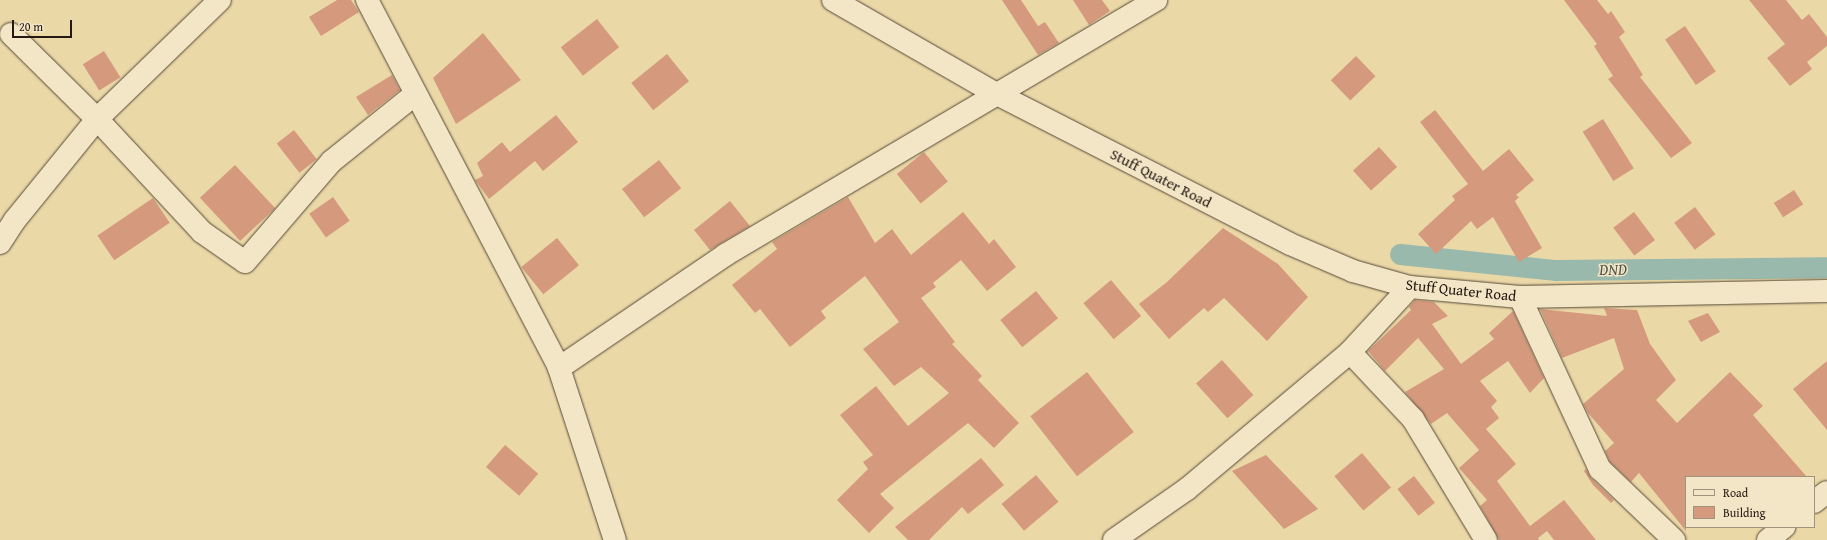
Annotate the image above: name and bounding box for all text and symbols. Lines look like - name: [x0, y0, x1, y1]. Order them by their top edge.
- scale bar: [14, 12, 74, 38]
- text: 20 m: [19, 18, 43, 35]
- street label: Stuff Quater Road: [1107, 145, 1215, 211]
- water label: DND: [1599, 259, 1627, 279]
- street label: Stuff Quater Road: [1405, 275, 1517, 305]
- legend: [1685, 476, 1815, 528]
- text: Road: [1723, 484, 1748, 501]
- text: Building: [1723, 504, 1766, 521]

